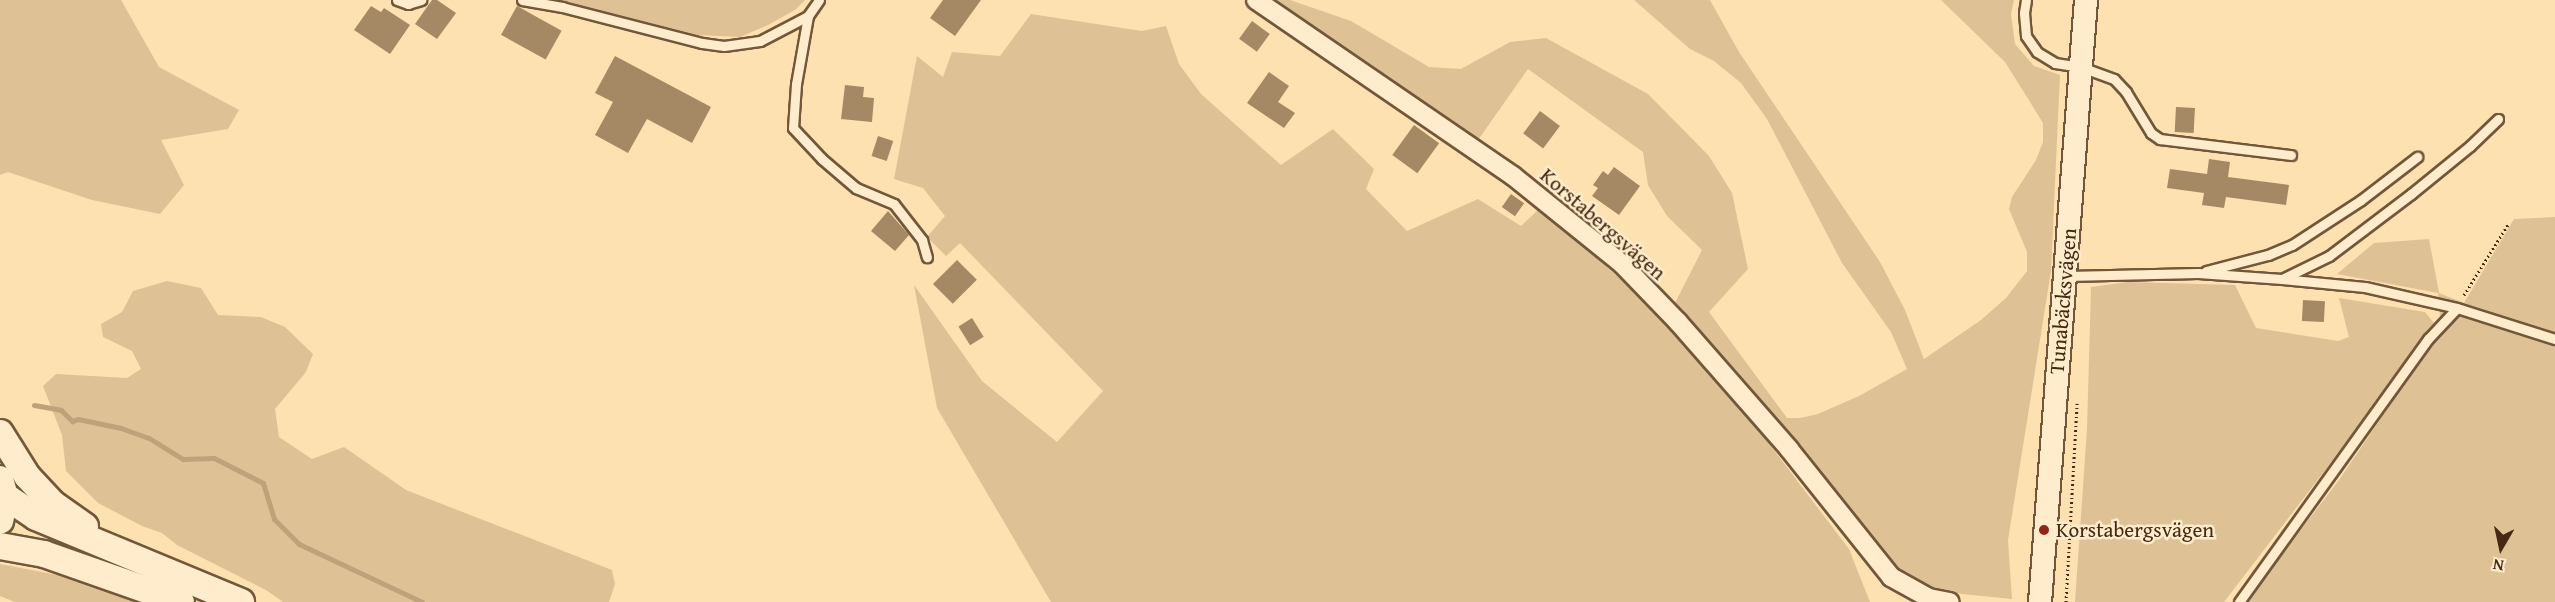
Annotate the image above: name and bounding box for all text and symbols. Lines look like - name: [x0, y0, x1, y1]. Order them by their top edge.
- street label: Korstabergsvägen: [1535, 163, 1671, 285]
- street label: Tunabäcksvägen: [2044, 227, 2082, 375]
- place label: Korstabergsvägen: [2056, 517, 2214, 543]
- north arrow: [2471, 518, 2531, 578]
- marker: Korstabergsvägen: [2037, 523, 2051, 537]
- text: N: [2491, 553, 2505, 578]

